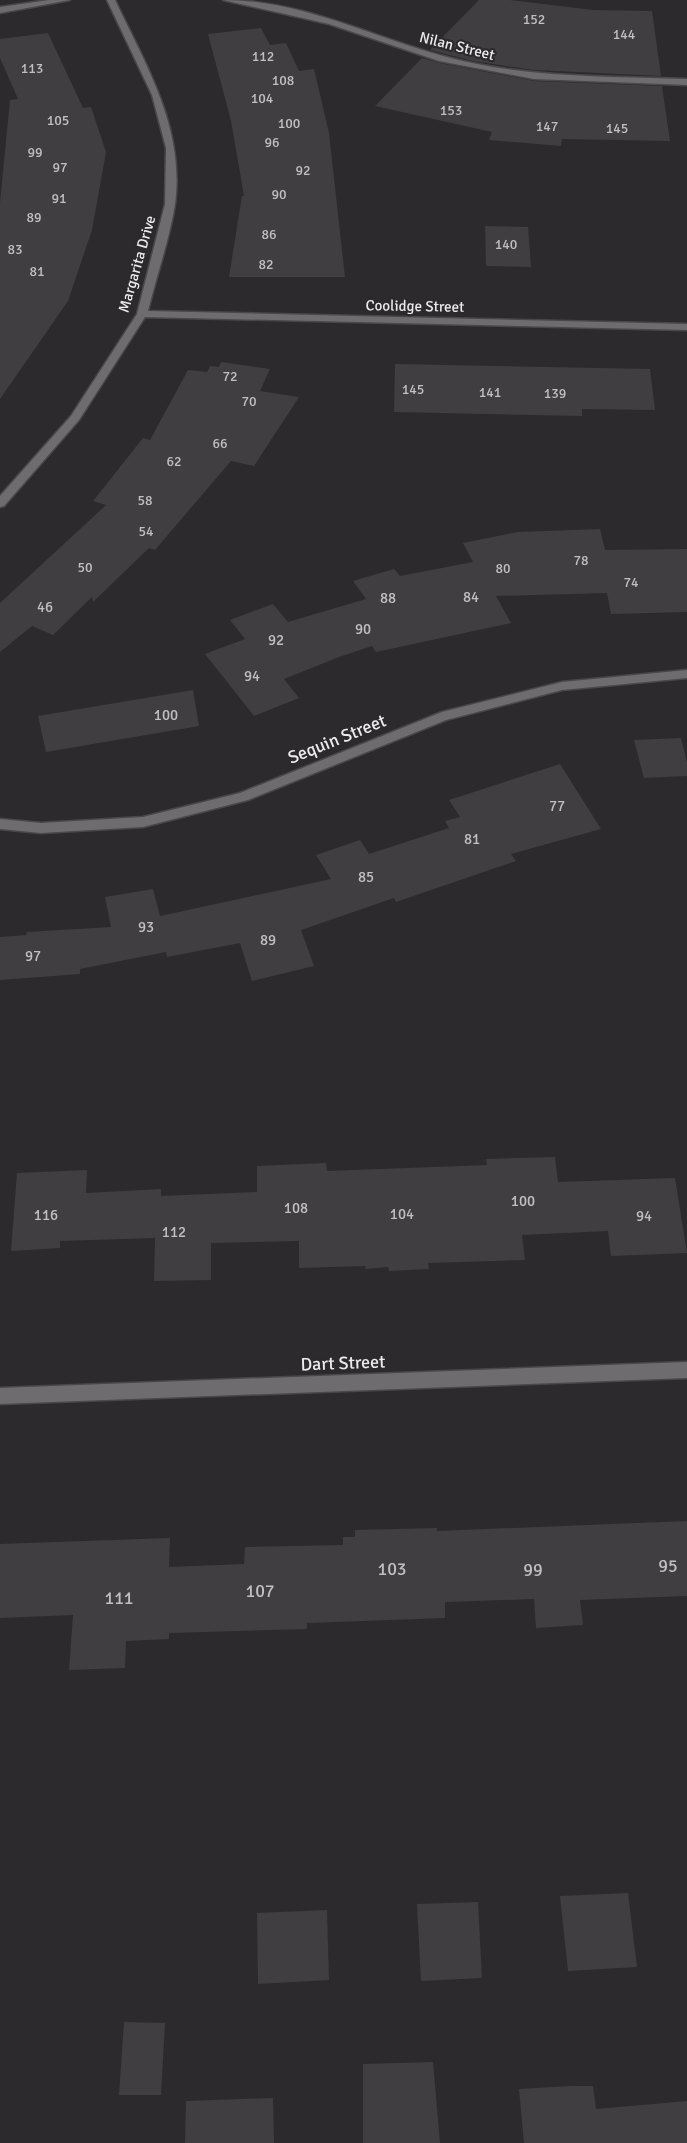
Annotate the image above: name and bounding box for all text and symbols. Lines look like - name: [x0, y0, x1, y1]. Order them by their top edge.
- house number: 152: [523, 11, 545, 28]
- house number: 144: [613, 26, 636, 43]
- street label: Nilan Street: [418, 28, 496, 64]
- house number: 112: [252, 48, 274, 65]
- house number: 113: [21, 60, 43, 77]
- house number: 108: [272, 72, 294, 89]
- house number: 104: [251, 90, 274, 107]
- house number: 153: [440, 102, 462, 119]
- house number: 105: [47, 112, 69, 129]
- house number: 100: [278, 115, 300, 132]
- house number: 147: [536, 118, 558, 135]
- house number: 145: [606, 120, 628, 137]
- house number: 96: [264, 134, 280, 151]
- house number: 99: [27, 144, 43, 161]
- house number: 97: [52, 159, 68, 176]
- house number: 92: [295, 162, 311, 179]
- house number: 90: [271, 186, 287, 203]
- house number: 91: [51, 190, 67, 207]
- house number: 89: [26, 209, 42, 226]
- street label: Margarita Drive: [115, 213, 159, 315]
- house number: 86: [261, 226, 277, 243]
- house number: 140: [495, 236, 517, 253]
- house number: 83: [7, 241, 23, 258]
- house number: 82: [258, 256, 274, 273]
- house number: 81: [29, 263, 45, 280]
- street label: Coolidge Street: [365, 296, 465, 316]
- house number: 72: [222, 368, 238, 385]
- house number: 145: [402, 381, 424, 398]
- house number: 141: [479, 384, 501, 401]
- house number: 139: [544, 385, 566, 402]
- house number: 70: [241, 393, 257, 410]
- house number: 66: [212, 435, 228, 452]
- house number: 62: [166, 453, 182, 470]
- house number: 58: [137, 492, 153, 509]
- house number: 54: [138, 523, 154, 540]
- house number: 78: [573, 552, 589, 569]
- house number: 50: [77, 559, 93, 576]
- house number: 80: [495, 560, 511, 577]
- house number: 74: [623, 574, 639, 591]
- house number: 84: [463, 588, 479, 606]
- house number: 88: [380, 589, 396, 607]
- house number: 46: [37, 598, 53, 616]
- house number: 90: [355, 620, 371, 638]
- house number: 92: [268, 631, 284, 649]
- house number: 94: [244, 667, 260, 685]
- house number: 100: [154, 706, 178, 724]
- street label: Sequin Street: [285, 709, 389, 769]
- house number: 77: [549, 797, 565, 815]
- house number: 81: [464, 830, 480, 848]
- house number: 85: [358, 868, 374, 886]
- house number: 93: [138, 918, 154, 936]
- house number: 89: [260, 931, 276, 949]
- house number: 97: [25, 947, 41, 965]
- house number: 100: [511, 1192, 535, 1210]
- house number: 108: [284, 1199, 308, 1217]
- house number: 104: [390, 1205, 414, 1223]
- house number: 116: [34, 1206, 58, 1224]
- house number: 94: [636, 1207, 652, 1225]
- house number: 112: [162, 1223, 186, 1241]
- street label: Dart Street: [300, 1351, 386, 1375]
- house number: 95: [658, 1555, 678, 1577]
- house number: 103: [377, 1558, 407, 1580]
- house number: 99: [523, 1559, 543, 1581]
- house number: 107: [245, 1580, 275, 1602]
- house number: 111: [104, 1587, 134, 1609]

